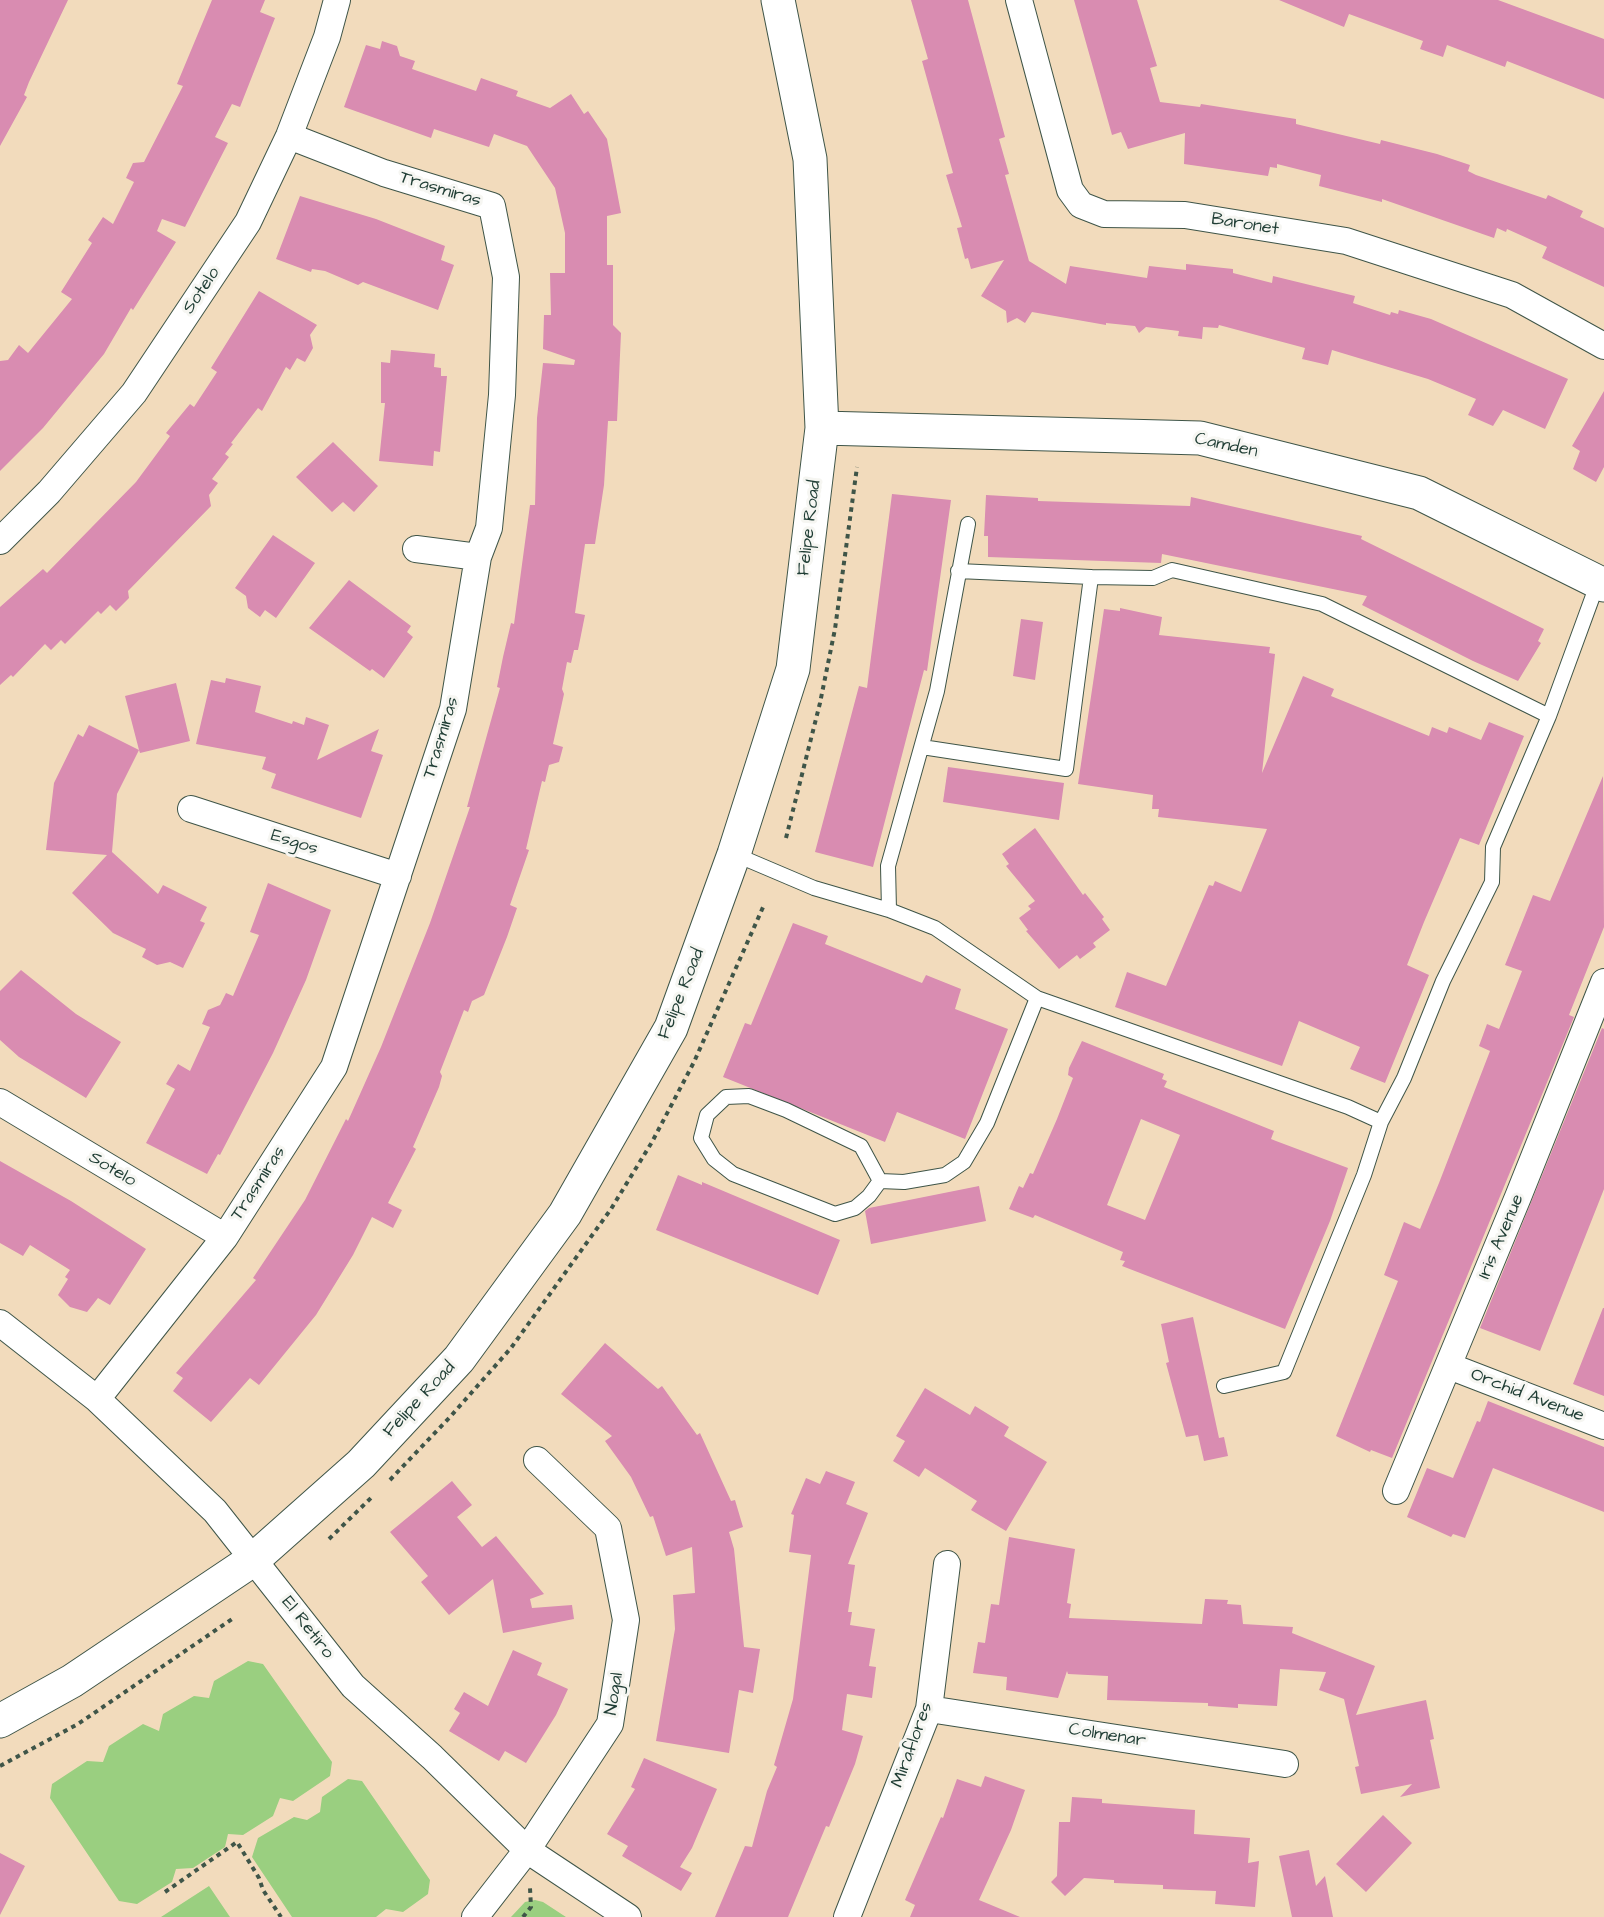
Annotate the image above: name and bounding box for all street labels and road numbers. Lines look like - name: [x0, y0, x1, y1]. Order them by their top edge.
- street label: Trasmiras: [397, 167, 483, 213]
- street label: Baronet: [1210, 209, 1280, 241]
- street label: Sotelo: [179, 264, 225, 318]
- street label: Camden: [1193, 429, 1259, 463]
- street label: Felipe Road: [793, 479, 827, 577]
- street label: Trasmiras: [419, 695, 465, 781]
- street label: Esgos: [268, 825, 320, 861]
- street label: Felipe Road: [654, 945, 710, 1043]
- street label: Trasmiras: [227, 1143, 291, 1225]
- street label: Sotelo: [84, 1147, 140, 1193]
- street label: Iris Avenue: [1474, 1191, 1530, 1283]
- street label: Felipe Road: [379, 1358, 461, 1442]
- street label: Orchid Avenue: [1467, 1364, 1587, 1428]
- street label: El Retiro: [276, 1592, 338, 1664]
- street label: Nogal: [601, 1671, 629, 1717]
- street label: Miraflores: [888, 1699, 938, 1791]
- street label: Colmenar: [1067, 1719, 1147, 1753]

